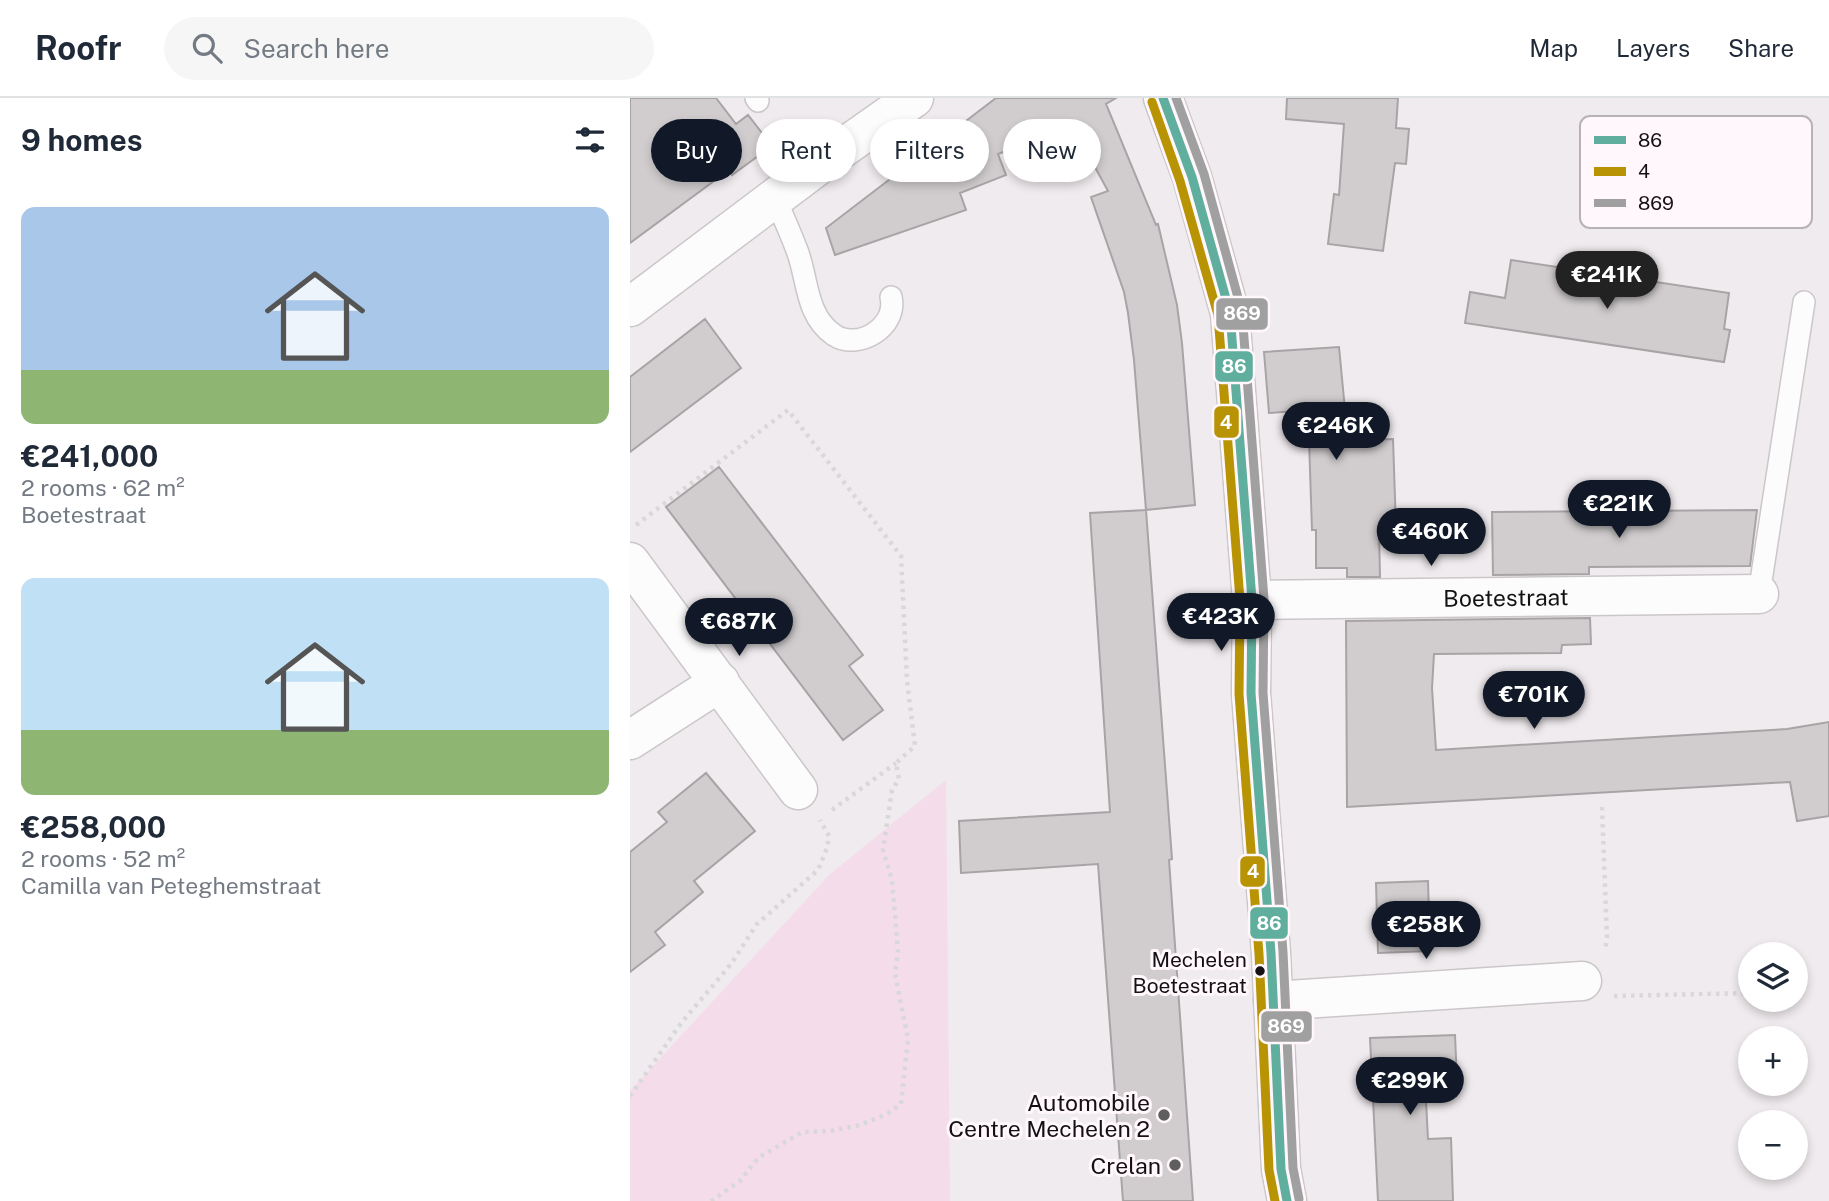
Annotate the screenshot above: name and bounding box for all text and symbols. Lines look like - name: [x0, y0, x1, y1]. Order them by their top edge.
- search box: [164, 17, 654, 80]
- text: Roofr: [35, 29, 122, 67]
- icon: search: [188, 29, 226, 67]
- text: Search here: [244, 33, 390, 64]
- text: Map: [1529, 34, 1578, 62]
- text: Layers: [1616, 34, 1690, 62]
- text: Share: [1728, 34, 1794, 62]
- legend: [1580, 116, 1812, 228]
- chip: Buy: [651, 119, 742, 182]
- chip: Rent: [756, 119, 856, 182]
- chip: Filters: [870, 119, 989, 182]
- chip: New: [1003, 119, 1101, 182]
- icon: filters: [571, 121, 609, 159]
- text: 9 homes: [21, 122, 143, 158]
- text: 86: [1638, 129, 1662, 151]
- text: 4: [1638, 160, 1650, 182]
- text: 869: [1638, 192, 1674, 214]
- pin: €241K: [1558, 252, 1656, 311]
- icon: home: [252, 253, 378, 379]
- text: €241K: [1571, 260, 1643, 287]
- line badge: 869: [1215, 297, 1269, 331]
- text: 869: [1223, 302, 1261, 324]
- line badge: 86: [1214, 350, 1254, 383]
- text: 86: [1221, 355, 1247, 377]
- pin: €246K: [1287, 402, 1385, 462]
- line badge: 4: [1213, 405, 1240, 439]
- text: 4: [1220, 411, 1232, 433]
- text: €246K: [1298, 411, 1374, 438]
- text: €241,000: [21, 438, 158, 474]
- text: 2 rooms · 62 m²: [21, 474, 185, 501]
- pin: €221K: [1570, 480, 1668, 540]
- text: €221K: [1584, 489, 1654, 516]
- text: Boetestraat: [21, 501, 146, 528]
- pin: €460K: [1382, 508, 1480, 568]
- text: €460K: [1393, 517, 1469, 544]
- street label: Boetestraat: [1443, 583, 1569, 611]
- pin: €423K: [1172, 594, 1270, 653]
- pin: €687K: [690, 598, 788, 658]
- text: €423K: [1183, 602, 1259, 629]
- text: €687K: [701, 607, 777, 634]
- icon: home: [252, 624, 378, 750]
- pin: €701K: [1485, 672, 1583, 731]
- text: €701K: [1499, 680, 1569, 707]
- text: €258,000: [21, 809, 166, 845]
- text: 2 rooms · 52 m²: [21, 845, 185, 872]
- line badge: 4: [1239, 855, 1266, 888]
- text: 4: [1247, 860, 1259, 882]
- text: Camilla van Peteghemstraat: [21, 872, 321, 899]
- pin: €258K: [1377, 902, 1475, 961]
- line badge: 86: [1249, 906, 1289, 940]
- text: €258K: [1387, 910, 1465, 937]
- text: 86: [1256, 912, 1282, 934]
- map controls: [1738, 942, 1808, 1180]
- button: layers: [1738, 942, 1808, 1012]
- place label: Mechelen Boetestraat: [1133, 947, 1247, 998]
- marker: Mechelen Boetestraat: [1253, 964, 1267, 978]
- line badge: 869: [1260, 1010, 1313, 1043]
- text: 869: [1267, 1015, 1305, 1037]
- button: +: [1738, 1026, 1808, 1096]
- pin: €299K: [1361, 1058, 1459, 1117]
- text: €299K: [1372, 1066, 1448, 1093]
- place label: Automobile Centre Mechelen 2: [948, 1089, 1150, 1142]
- marker: Automobile Centre Mechelen 2: [1156, 1107, 1172, 1123]
- button: −: [1738, 1110, 1808, 1180]
- place label: Crelan: [1090, 1152, 1161, 1179]
- marker: Crelan: [1167, 1157, 1183, 1173]

